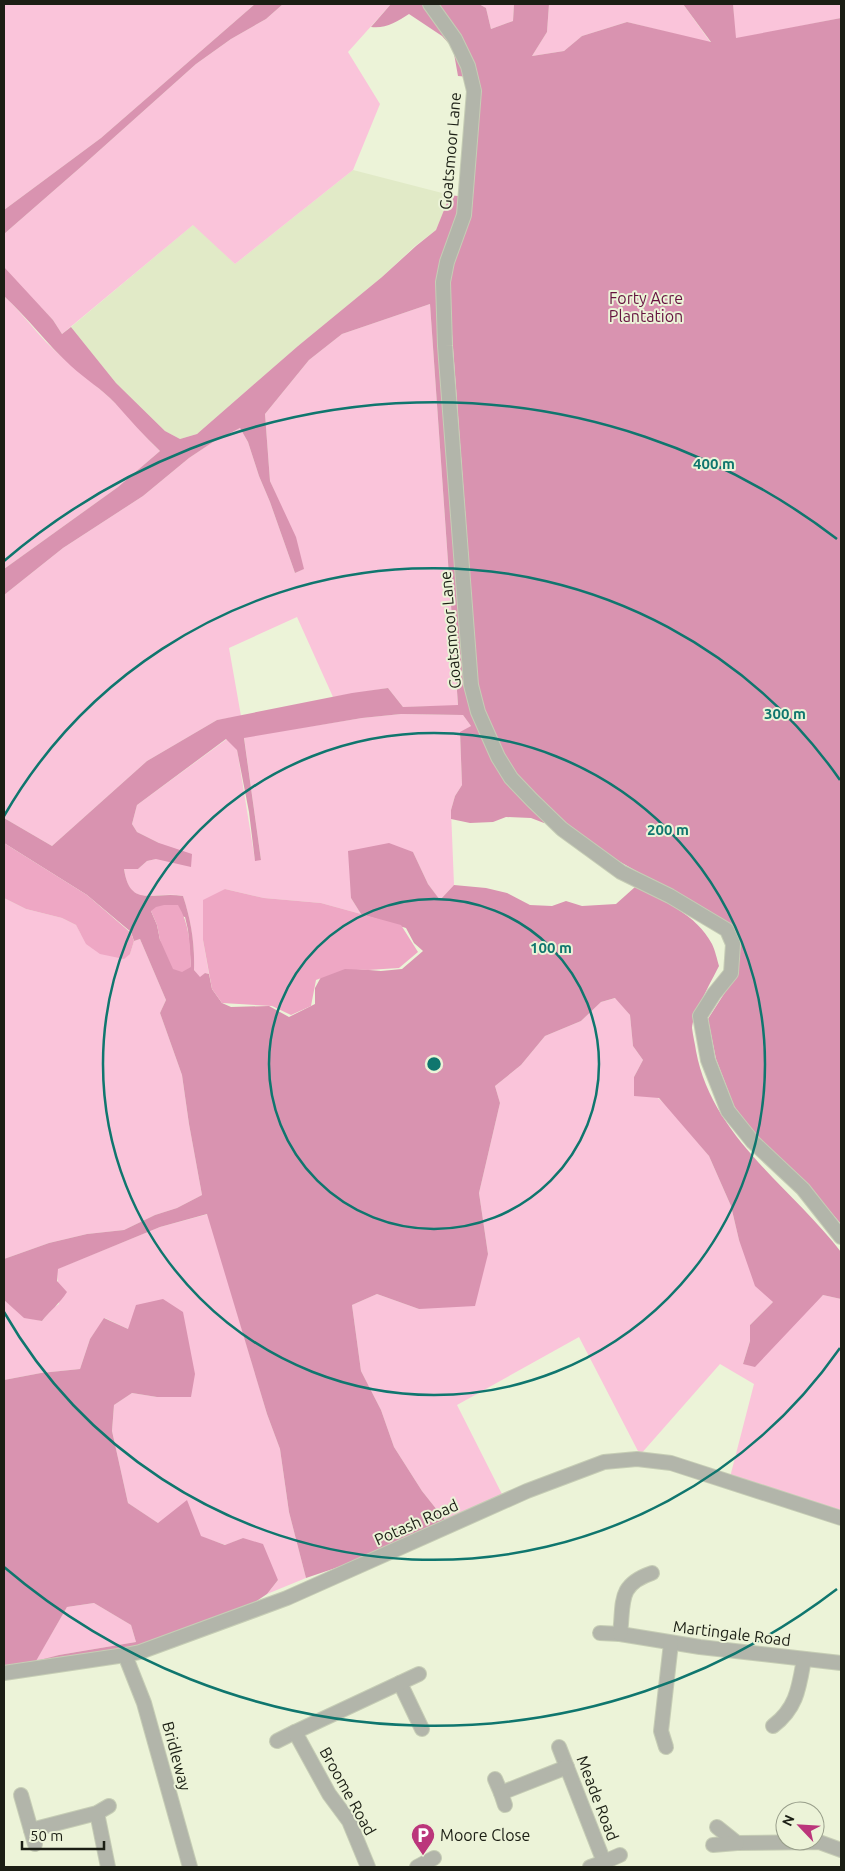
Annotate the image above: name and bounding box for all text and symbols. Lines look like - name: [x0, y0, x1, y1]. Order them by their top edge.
- street label: Goatsmoor Lane: [436, 91, 464, 211]
- park label: Forty Acre Plantation: [609, 289, 683, 325]
- text: 400 m: [693, 455, 735, 472]
- street label: Goatsmoor Lane: [436, 570, 464, 690]
- text: 300 m: [764, 705, 806, 722]
- text: 200 m: [647, 821, 689, 838]
- text: 100 m: [530, 939, 572, 956]
- centre of rings: [425, 1055, 443, 1073]
- street label: Potash Road: [371, 1496, 461, 1548]
- street label: Martingale Road: [672, 1617, 792, 1649]
- street label: Bridleway: [159, 1719, 195, 1793]
- street label: Broome Road: [316, 1744, 380, 1838]
- street label: Meade Road: [574, 1753, 622, 1843]
- north arrow: [775, 1801, 825, 1851]
- text: N: [779, 1812, 798, 1829]
- scale bar: [22, 1818, 105, 1850]
- parking icon: Moore Close: [410, 1822, 436, 1856]
- place label: Moore Close: [440, 1826, 530, 1844]
- text: 50 m: [30, 1827, 63, 1844]

